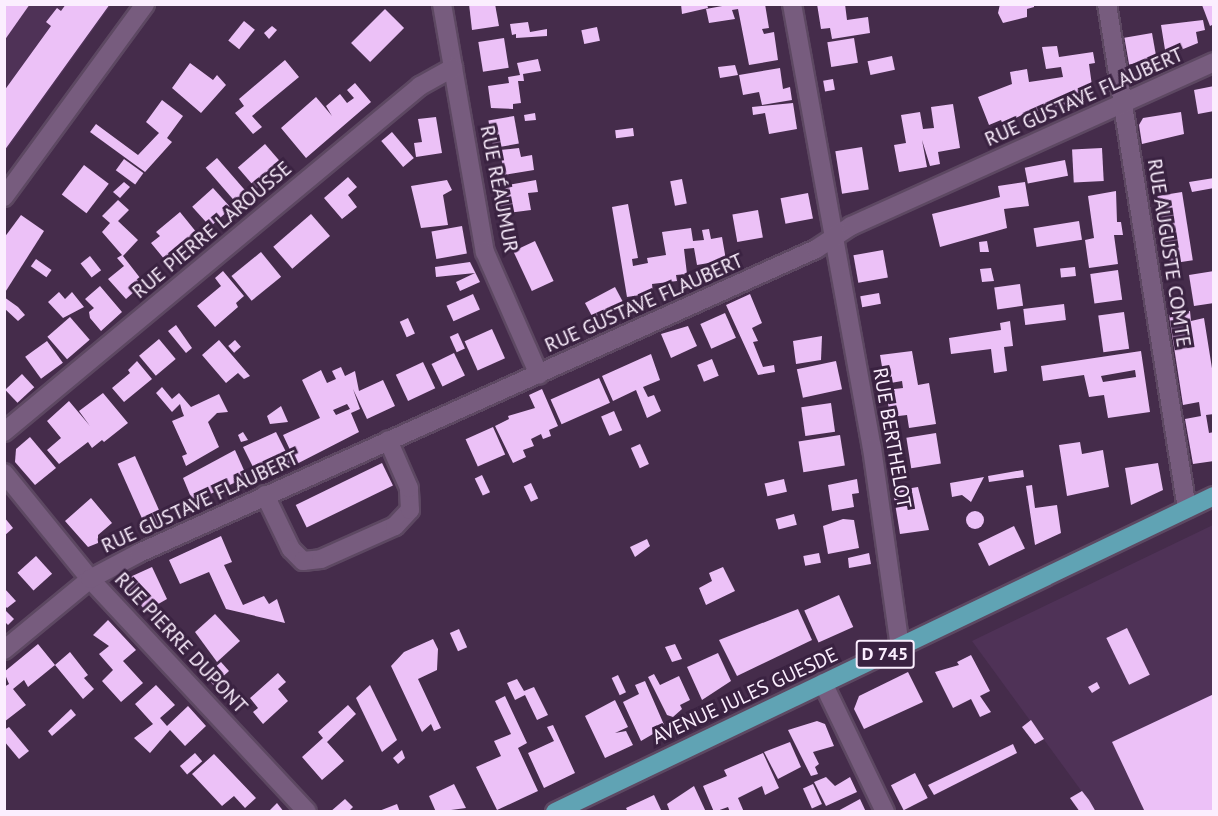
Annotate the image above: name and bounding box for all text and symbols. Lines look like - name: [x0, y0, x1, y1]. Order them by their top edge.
- street label: RUE GUSTAVE FLAUBERT: [981, 42, 1187, 152]
- street label: RUE RÉAUMUR: [475, 123, 523, 255]
- street label: RUE PIERRE LAROUSSE: [128, 156, 296, 304]
- street label: RUE AUGUSTE COMTE: [1142, 157, 1196, 349]
- street label: RUE GUSTAVE FLAUBERT: [541, 248, 747, 358]
- street label: RUE BERTHELOT: [868, 366, 916, 510]
- street label: RUE GUSTAVE FLAUBERT: [98, 446, 302, 558]
- street label: RUE PIERRE DUPONT: [110, 568, 252, 718]
- road number: D 745: [855, 639, 915, 669]
- street label: AVENUE JULES GUESDE: [649, 642, 841, 750]

